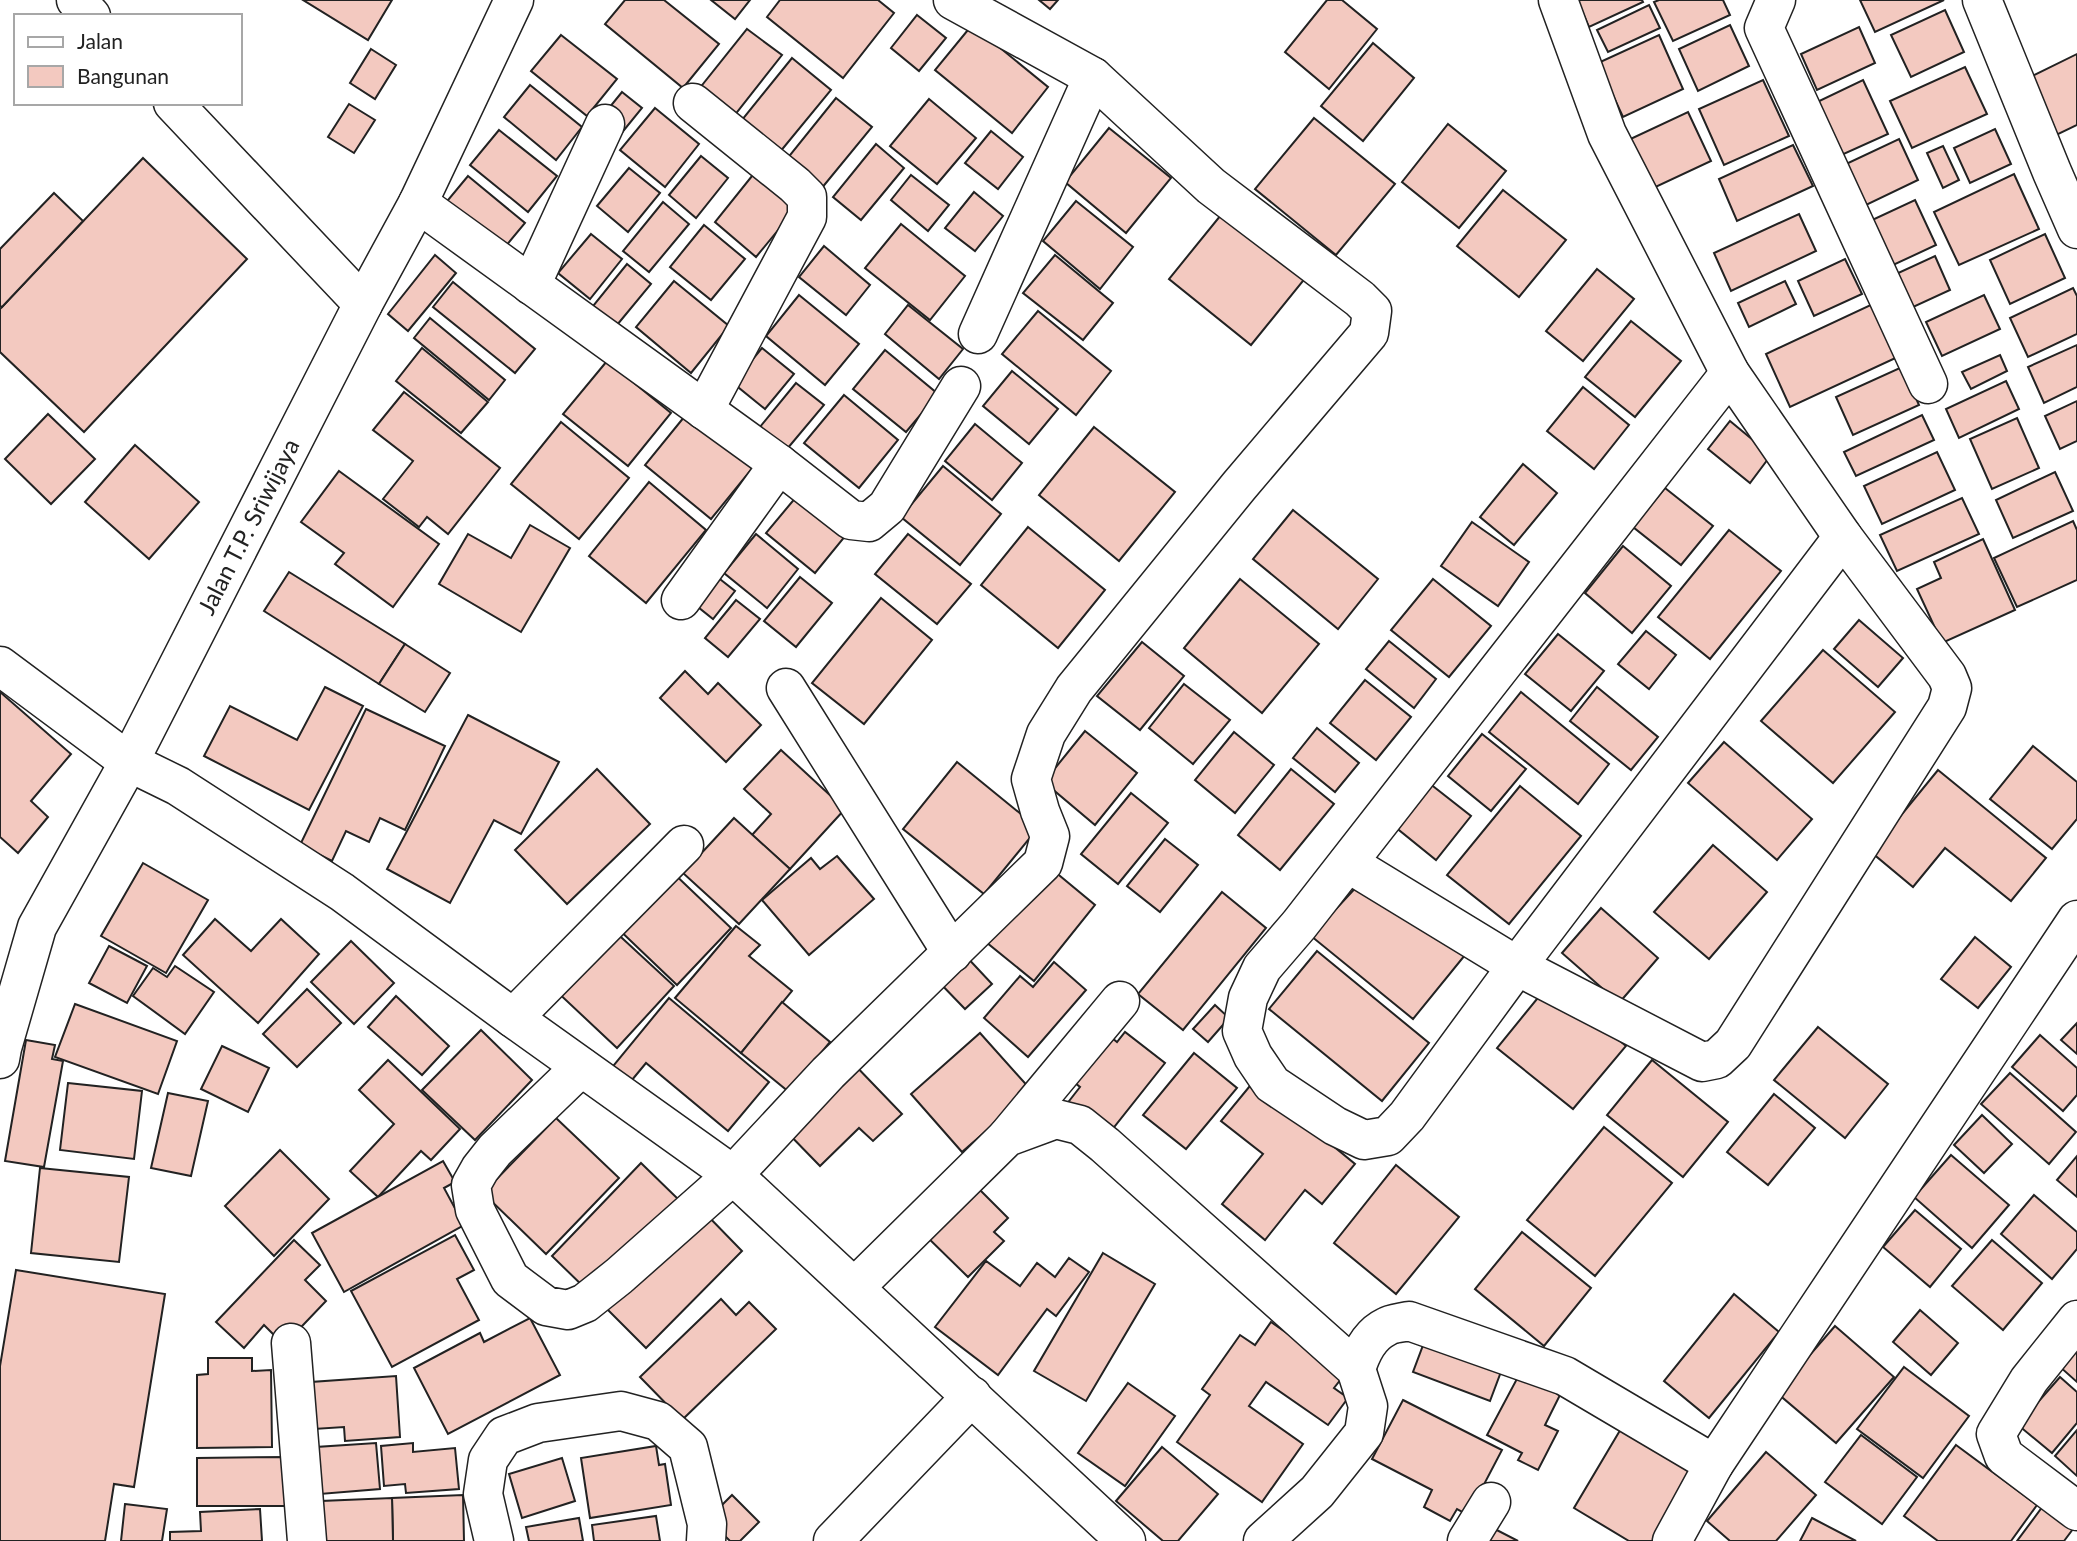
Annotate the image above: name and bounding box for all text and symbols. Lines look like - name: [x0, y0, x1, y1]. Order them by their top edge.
- legend: [14, 14, 242, 105]
- text: Jalan: [77, 28, 123, 53]
- text: Bangunan: [77, 63, 169, 88]
- street label: Jalan T.P. Sriwijaya: [191, 434, 305, 619]

